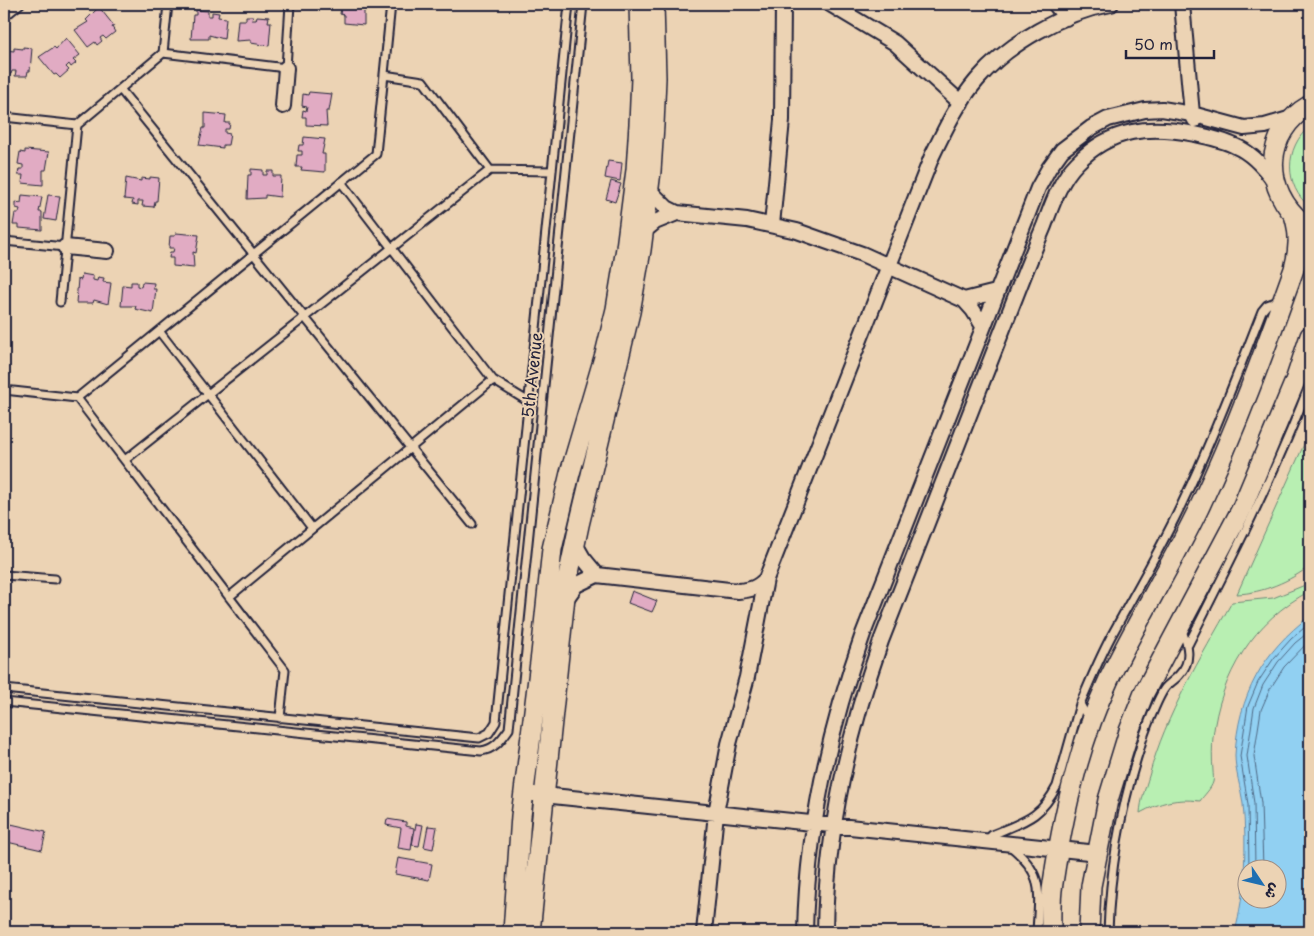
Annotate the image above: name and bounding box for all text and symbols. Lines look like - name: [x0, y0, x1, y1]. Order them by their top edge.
- scale bar: [1126, 28, 1214, 60]
- text: 50 m: [1134, 32, 1173, 55]
- street label: 5th Avenue: [515, 331, 547, 419]
- north arrow: [1236, 858, 1286, 908]
- text: ش: [1260, 879, 1286, 904]

